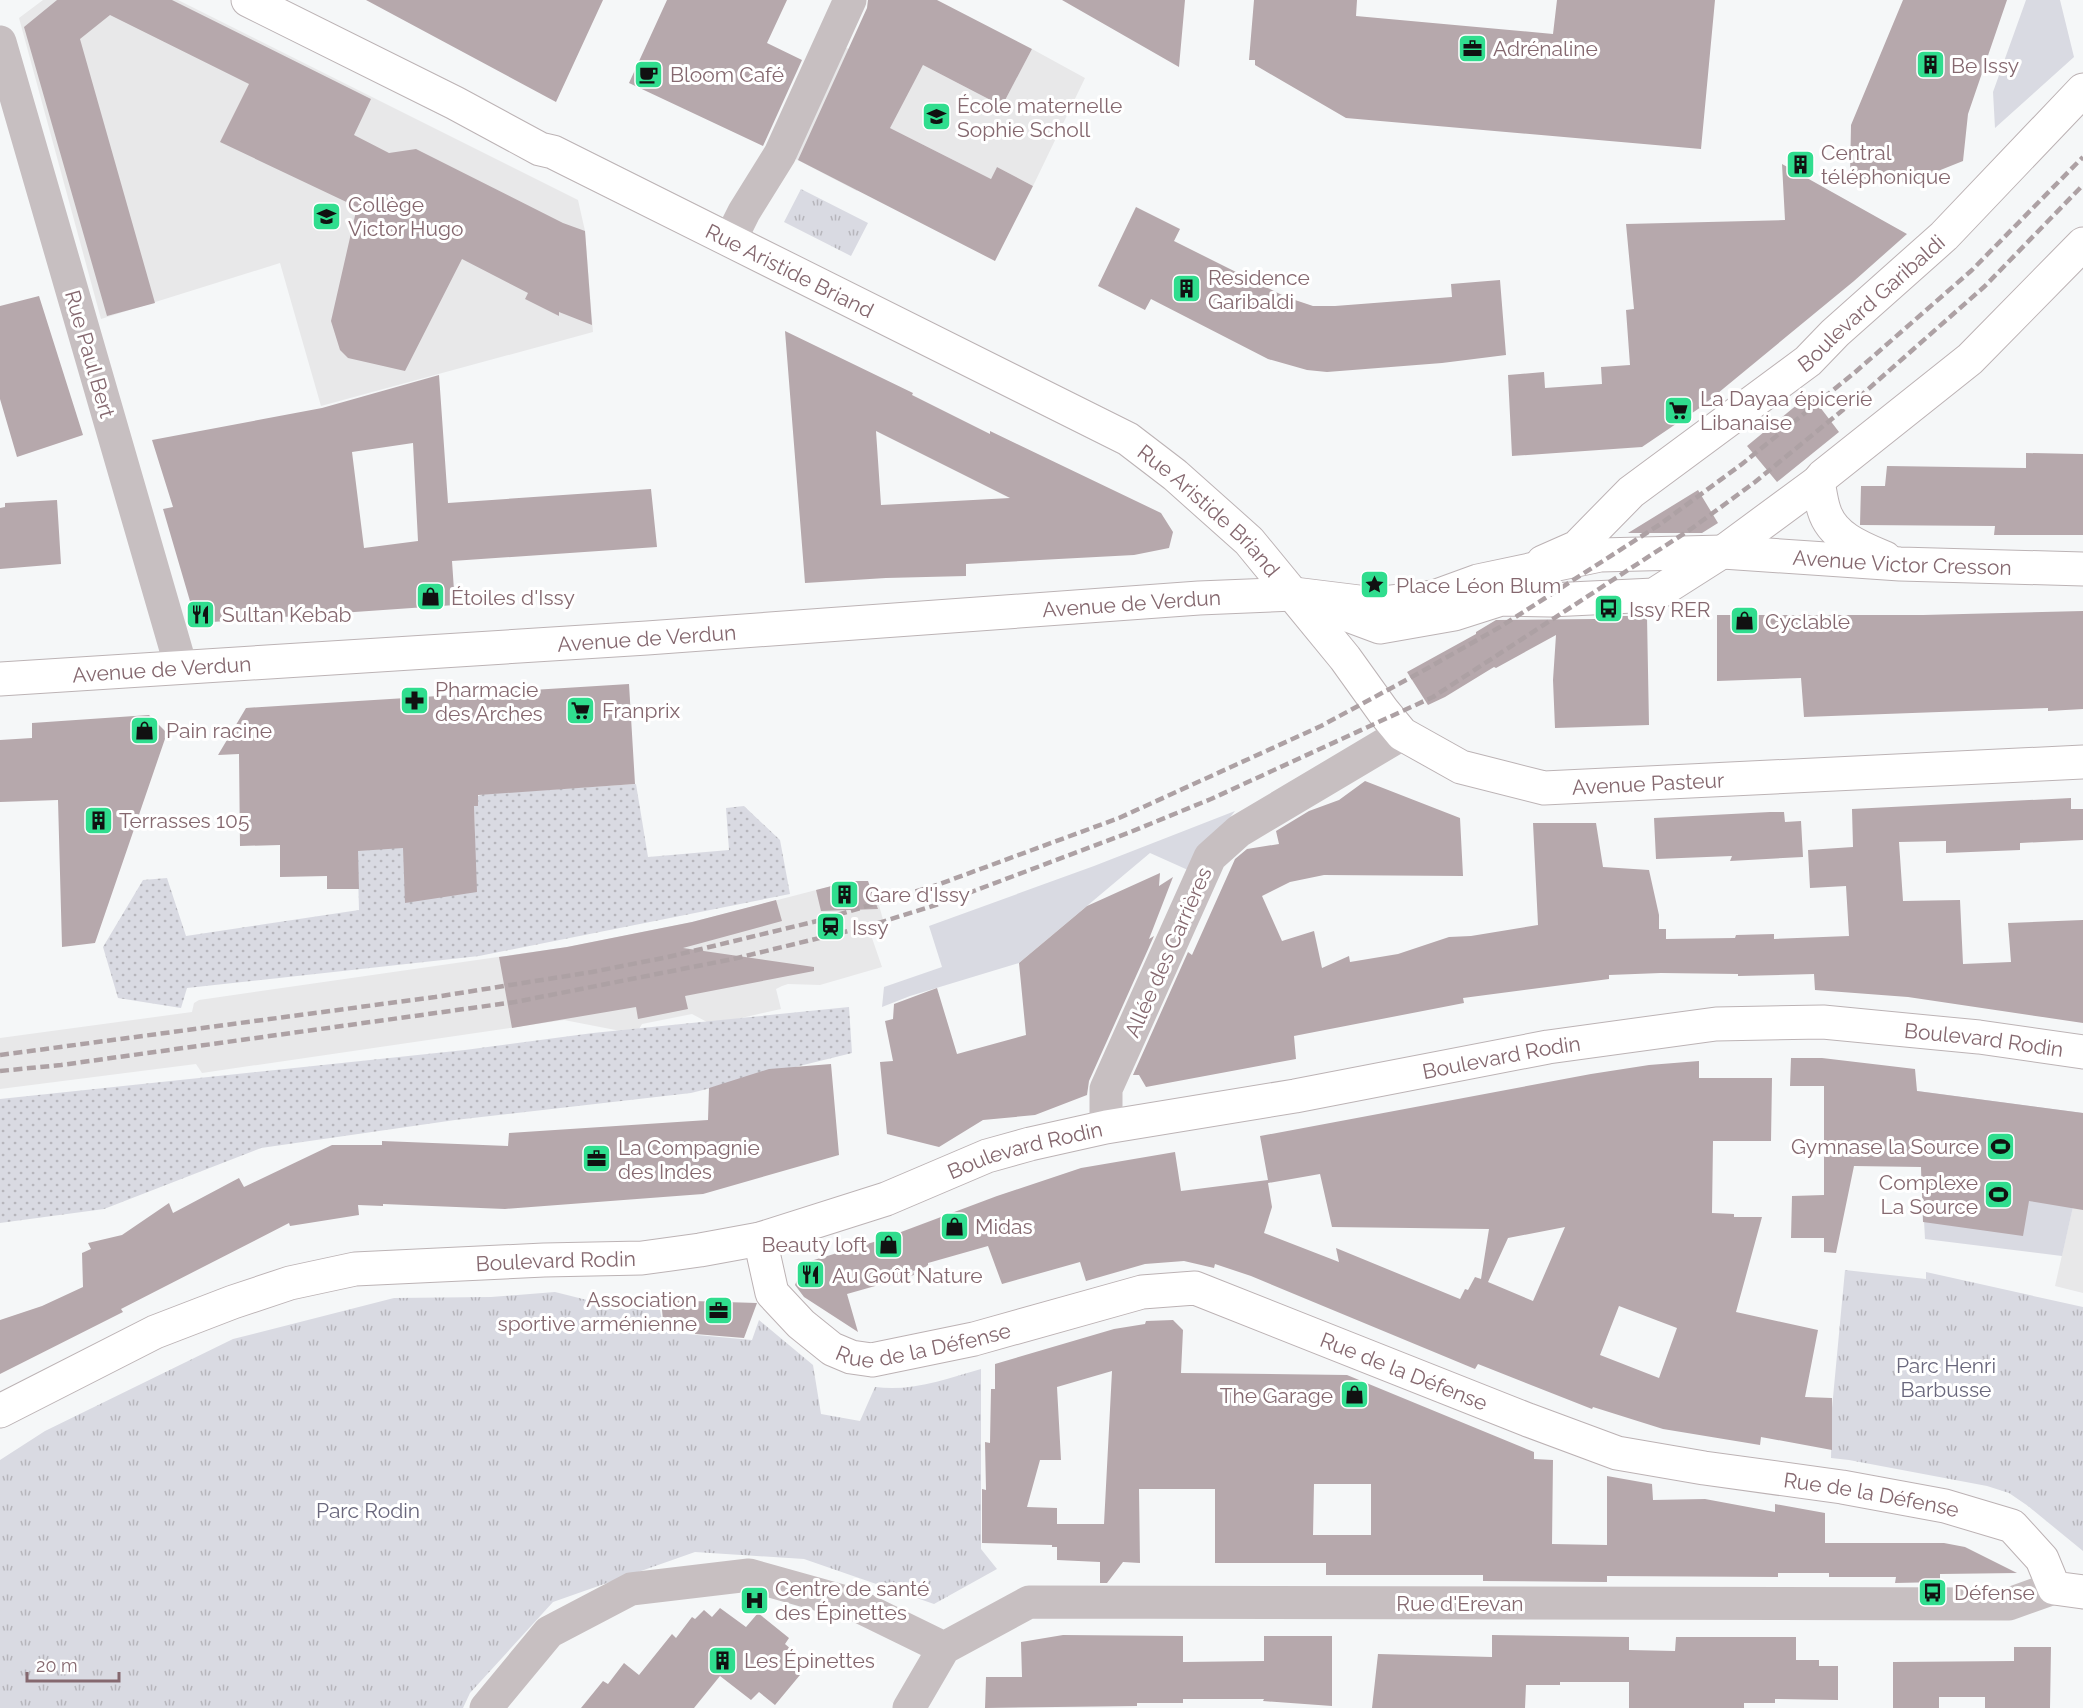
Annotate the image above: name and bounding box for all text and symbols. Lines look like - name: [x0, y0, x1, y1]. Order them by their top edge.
- office icon: Adrénaline: [1456, 32, 1488, 64]
- place label: Adrénaline: [1493, 36, 1598, 61]
- building icon: Be Issy: [1914, 49, 1946, 81]
- place label: Be Issy: [1951, 53, 2019, 78]
- cafe icon: Bloom Café: [633, 58, 665, 90]
- place label: Bloom Café: [670, 62, 784, 87]
- place label: École maternelle Sophie Scholl: [957, 93, 1122, 142]
- school or university icon: École maternelle Sophie Scholl: [920, 101, 952, 133]
- place label: Central téléphonique: [1821, 140, 1951, 189]
- building icon: Central téléphonique: [1784, 148, 1816, 180]
- place label: Collège Victor Hugo: [348, 192, 463, 241]
- school or university icon: Collège Victor Hugo: [311, 200, 343, 232]
- street label: Rue Aristide Briand: [702, 218, 878, 323]
- street label: Boulevard Garibaldi: [1793, 229, 1949, 377]
- place label: Residence Garibaldi: [1208, 265, 1310, 314]
- building icon: Residence Garibaldi: [1171, 273, 1203, 305]
- street label: Rue Paul Bert: [60, 287, 120, 421]
- place label: La Dayaa épicerie Libanaise: [1700, 386, 1872, 435]
- supermarket icon: La Dayaa épicerie Libanaise: [1663, 394, 1695, 426]
- street label: Rue Aristide Briand: [1133, 439, 1285, 581]
- street label: Avenue Victor Cresson: [1792, 544, 2012, 580]
- place icon: Place Léon Blum: [1359, 569, 1391, 601]
- place label: Place Léon Blum: [1396, 573, 1561, 598]
- shop icon: Étoiles d'Issy: [414, 581, 446, 613]
- place label: Étoiles d'Issy: [451, 585, 575, 610]
- street label: Avenue de Verdun: [1041, 585, 1221, 622]
- bus stop icon: Issy RER: [1592, 593, 1624, 625]
- place label: Issy RER: [1629, 597, 1711, 622]
- restaurant icon: Sultan Kebab: [185, 598, 217, 630]
- place label: Sultan Kebab: [222, 602, 352, 627]
- shop icon: Cyclable: [1728, 605, 1760, 637]
- place label: Cyclable: [1765, 609, 1850, 634]
- street label: Avenue de Verdun: [556, 619, 737, 656]
- street label: Avenue de Verdun: [71, 651, 252, 687]
- place label: Pharmacie des Arches: [435, 677, 543, 726]
- pharmacy icon: Pharmacie des Arches: [398, 685, 430, 717]
- supermarket icon: Franprix: [565, 694, 597, 726]
- place label: Franprix: [602, 698, 680, 723]
- shop icon: Pain racine: [129, 714, 161, 746]
- place label: Pain racine: [166, 718, 272, 743]
- street label: Avenue Pasteur: [1571, 767, 1726, 799]
- building icon: Terrasses 105: [82, 804, 114, 836]
- place label: Terrasses 105: [119, 808, 249, 833]
- street label: Allée des Carrières: [1119, 863, 1217, 1041]
- building icon: Gare d'Issy: [828, 878, 860, 910]
- place label: Gare d'Issy: [865, 882, 970, 907]
- station icon: Issy: [815, 911, 847, 943]
- place label: Issy: [852, 915, 889, 940]
- street label: Boulevard Rodin: [1903, 1017, 2065, 1062]
- street label: Boulevard Rodin: [1420, 1030, 1582, 1084]
- street label: Boulevard Rodin: [943, 1116, 1105, 1184]
- sports icon: Gymnase la Source: [1984, 1130, 2016, 1162]
- place label: Gymnase la Source: [1791, 1134, 1979, 1159]
- place label: La Compagnie des Indes: [618, 1135, 760, 1184]
- office icon: La Compagnie des Indes: [581, 1143, 613, 1175]
- place label: Complexe La Source: [1879, 1170, 1978, 1219]
- sports icon: Complexe La Source: [1983, 1178, 2015, 1210]
- shop icon: Midas: [938, 1210, 970, 1242]
- place label: Midas: [975, 1214, 1033, 1239]
- shop icon: Beauty loft: [872, 1228, 904, 1260]
- place label: Beauty loft: [762, 1232, 867, 1257]
- street label: Boulevard Rodin: [475, 1246, 636, 1276]
- restaurant icon: Au Goût Nature: [795, 1259, 827, 1291]
- place label: Au Goût Nature: [832, 1263, 983, 1288]
- place label: Association sportive arménienne: [498, 1287, 697, 1336]
- office icon: Association sportive arménienne: [702, 1295, 734, 1327]
- street label: Rue de la Défense: [832, 1317, 1013, 1373]
- street label: Rue de la Défense: [1317, 1326, 1491, 1415]
- park label: Parc Henri Barbusse: [1896, 1353, 1996, 1402]
- shop icon: The Garage: [1338, 1379, 1370, 1411]
- place label: The Garage: [1220, 1383, 1333, 1408]
- street label: Rue de la Défense: [1782, 1467, 1962, 1522]
- park label: Parc Rodin: [316, 1498, 420, 1523]
- place label: Centre de santé des Épinettes: [775, 1576, 929, 1625]
- bus stop icon: Défense: [1917, 1576, 1949, 1608]
- place label: Défense: [1954, 1580, 2035, 1605]
- hospital icon: Centre de santé des Épinettes: [738, 1584, 770, 1616]
- street label: Rue d'Erevan: [1396, 1591, 1524, 1616]
- building icon: Les Épinettes: [707, 1644, 739, 1676]
- scale bar: [27, 1645, 118, 1683]
- place label: Les Épinettes: [744, 1648, 875, 1673]
- text: 20 m: [36, 1655, 78, 1676]

